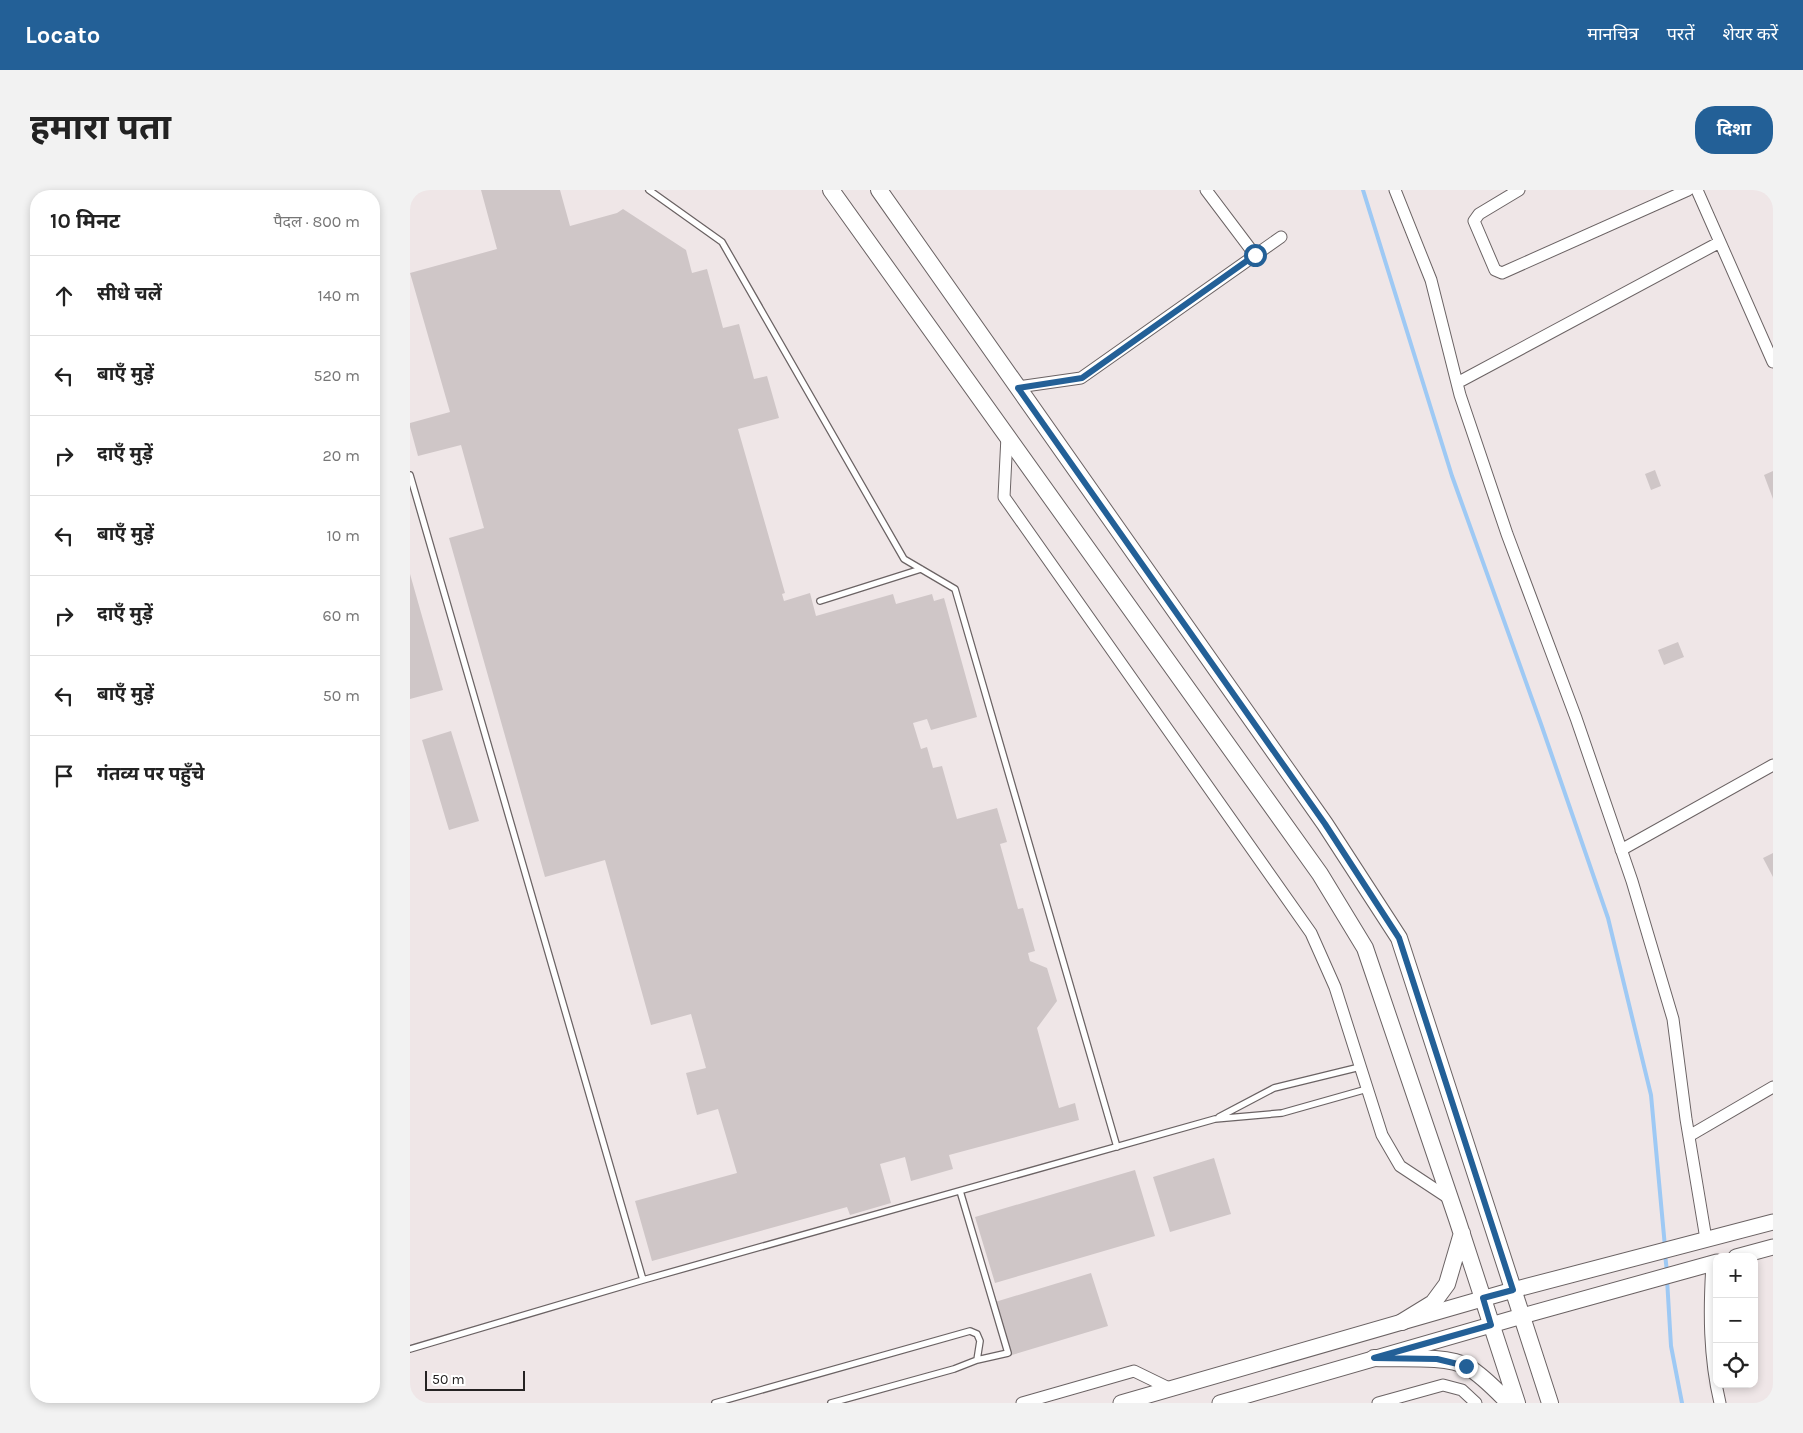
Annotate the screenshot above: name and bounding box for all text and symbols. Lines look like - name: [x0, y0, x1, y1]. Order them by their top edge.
- text: Locato: [25, 21, 100, 49]
- text: मानचित्र: [1587, 23, 1639, 45]
- text: परतें: [1667, 23, 1694, 45]
- text: शेयर करें: [1722, 23, 1778, 45]
- button: दिशा: [1695, 106, 1773, 154]
- text: हमारा पता: [30, 107, 171, 148]
- text: 10 मिनट: [50, 209, 120, 233]
- text: पैदल · 800 m: [274, 212, 360, 231]
- route start: [1244, 244, 1267, 267]
- icon: ahead: [50, 282, 78, 310]
- text: सीधे चलें: [97, 283, 162, 305]
- text: 140 m: [318, 286, 360, 305]
- icon: left: [50, 362, 78, 390]
- text: बाएँ मुड़ें: [97, 363, 154, 385]
- text: 520 m: [313, 366, 360, 385]
- icon: right: [50, 442, 78, 470]
- text: दाएँ मुड़ें: [97, 443, 153, 465]
- text: 20 m: [322, 446, 360, 465]
- icon: left: [50, 522, 78, 550]
- text: बाएँ मुड़ें: [97, 523, 154, 545]
- text: 10 m: [326, 526, 360, 545]
- icon: right: [50, 602, 78, 630]
- text: दाएँ मुड़ें: [97, 603, 153, 625]
- text: 60 m: [323, 606, 360, 625]
- icon: left: [50, 682, 78, 710]
- text: बाएँ मुड़ें: [97, 683, 154, 705]
- text: 50 m: [323, 686, 360, 705]
- icon: arrive: [50, 762, 78, 790]
- text: गंतव्य पर पहुँचे: [97, 763, 204, 785]
- map controls: [1713, 1253, 1758, 1388]
- button: +: [1713, 1253, 1758, 1298]
- button: −: [1713, 1298, 1758, 1343]
- button: locate: [1713, 1343, 1758, 1388]
- route end: [1455, 1355, 1478, 1378]
- scale bar: [425, 1368, 525, 1391]
- text: 50 m: [432, 1371, 465, 1388]

